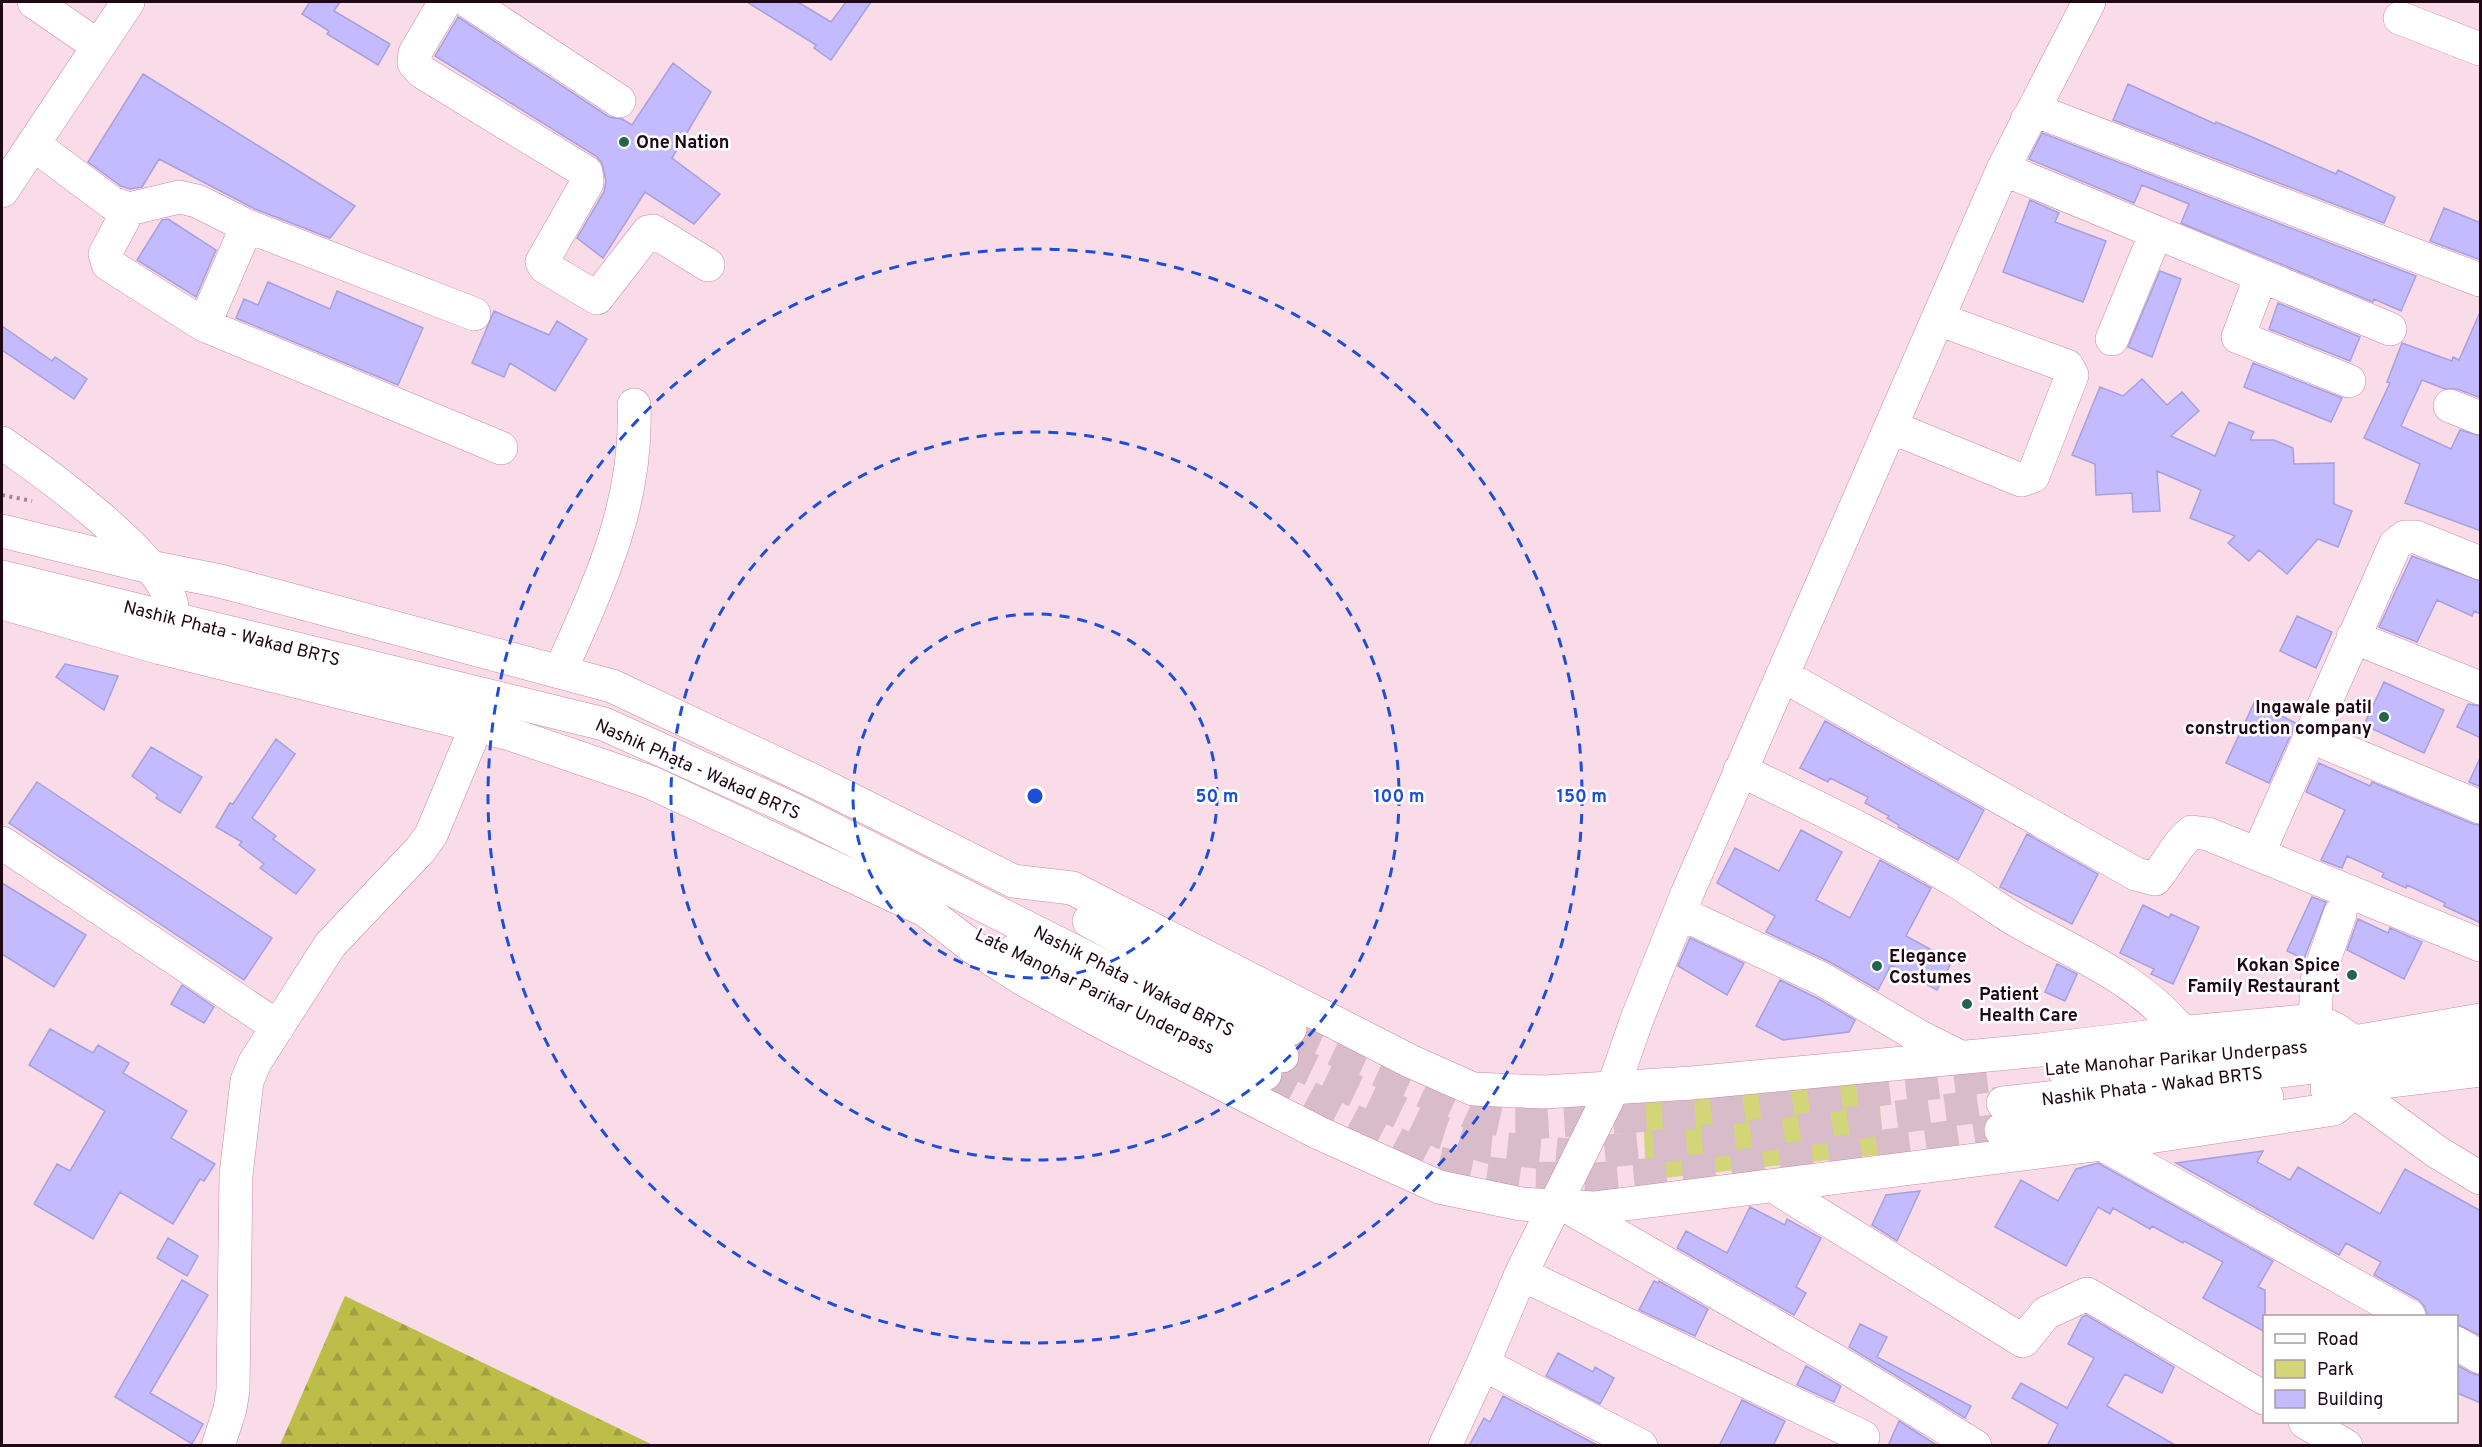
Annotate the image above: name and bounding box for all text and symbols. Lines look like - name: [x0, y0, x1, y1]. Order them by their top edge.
- place label: One Nation: [636, 132, 729, 155]
- marker: One Nation: [617, 135, 631, 149]
- street label: Nashik Phata - Wakad BRTS: [121, 596, 342, 673]
- place label: Ingawale patil construction company: [2185, 697, 2372, 741]
- marker: Ingawale patil construction company: [2377, 710, 2391, 724]
- street label: Nashik Phata - Wakad BRTS: [591, 715, 804, 826]
- centre of rings: [1025, 786, 1045, 806]
- text: 50 m: [1195, 786, 1239, 809]
- text: 100 m: [1373, 786, 1425, 809]
- text: 150 m: [1557, 786, 1607, 809]
- street label: Nashik Phata - Wakad BRTS: [1029, 922, 1238, 1043]
- street label: Late Manohar Parikar Underpass: [971, 924, 1218, 1060]
- place label: Elegance Costumes: [1889, 946, 1972, 990]
- place label: Kokan Spice Family Restaurant: [2187, 955, 2340, 999]
- marker: Elegance Costumes: [1870, 959, 1884, 973]
- marker: Kokan Spice Family Restaurant: [2345, 968, 2359, 982]
- place label: Patient Health Care: [1979, 984, 2078, 1028]
- marker: Patient Health Care: [1960, 997, 1974, 1011]
- street label: Late Manohar Parikar Underpass: [2044, 1037, 2308, 1082]
- street label: Nashik Phata - Wakad BRTS: [2040, 1063, 2264, 1112]
- legend: [2263, 1315, 2458, 1423]
- text: Road: [2317, 1329, 2359, 1352]
- text: Park: [2317, 1359, 2354, 1382]
- text: Building: [2317, 1389, 2383, 1412]

